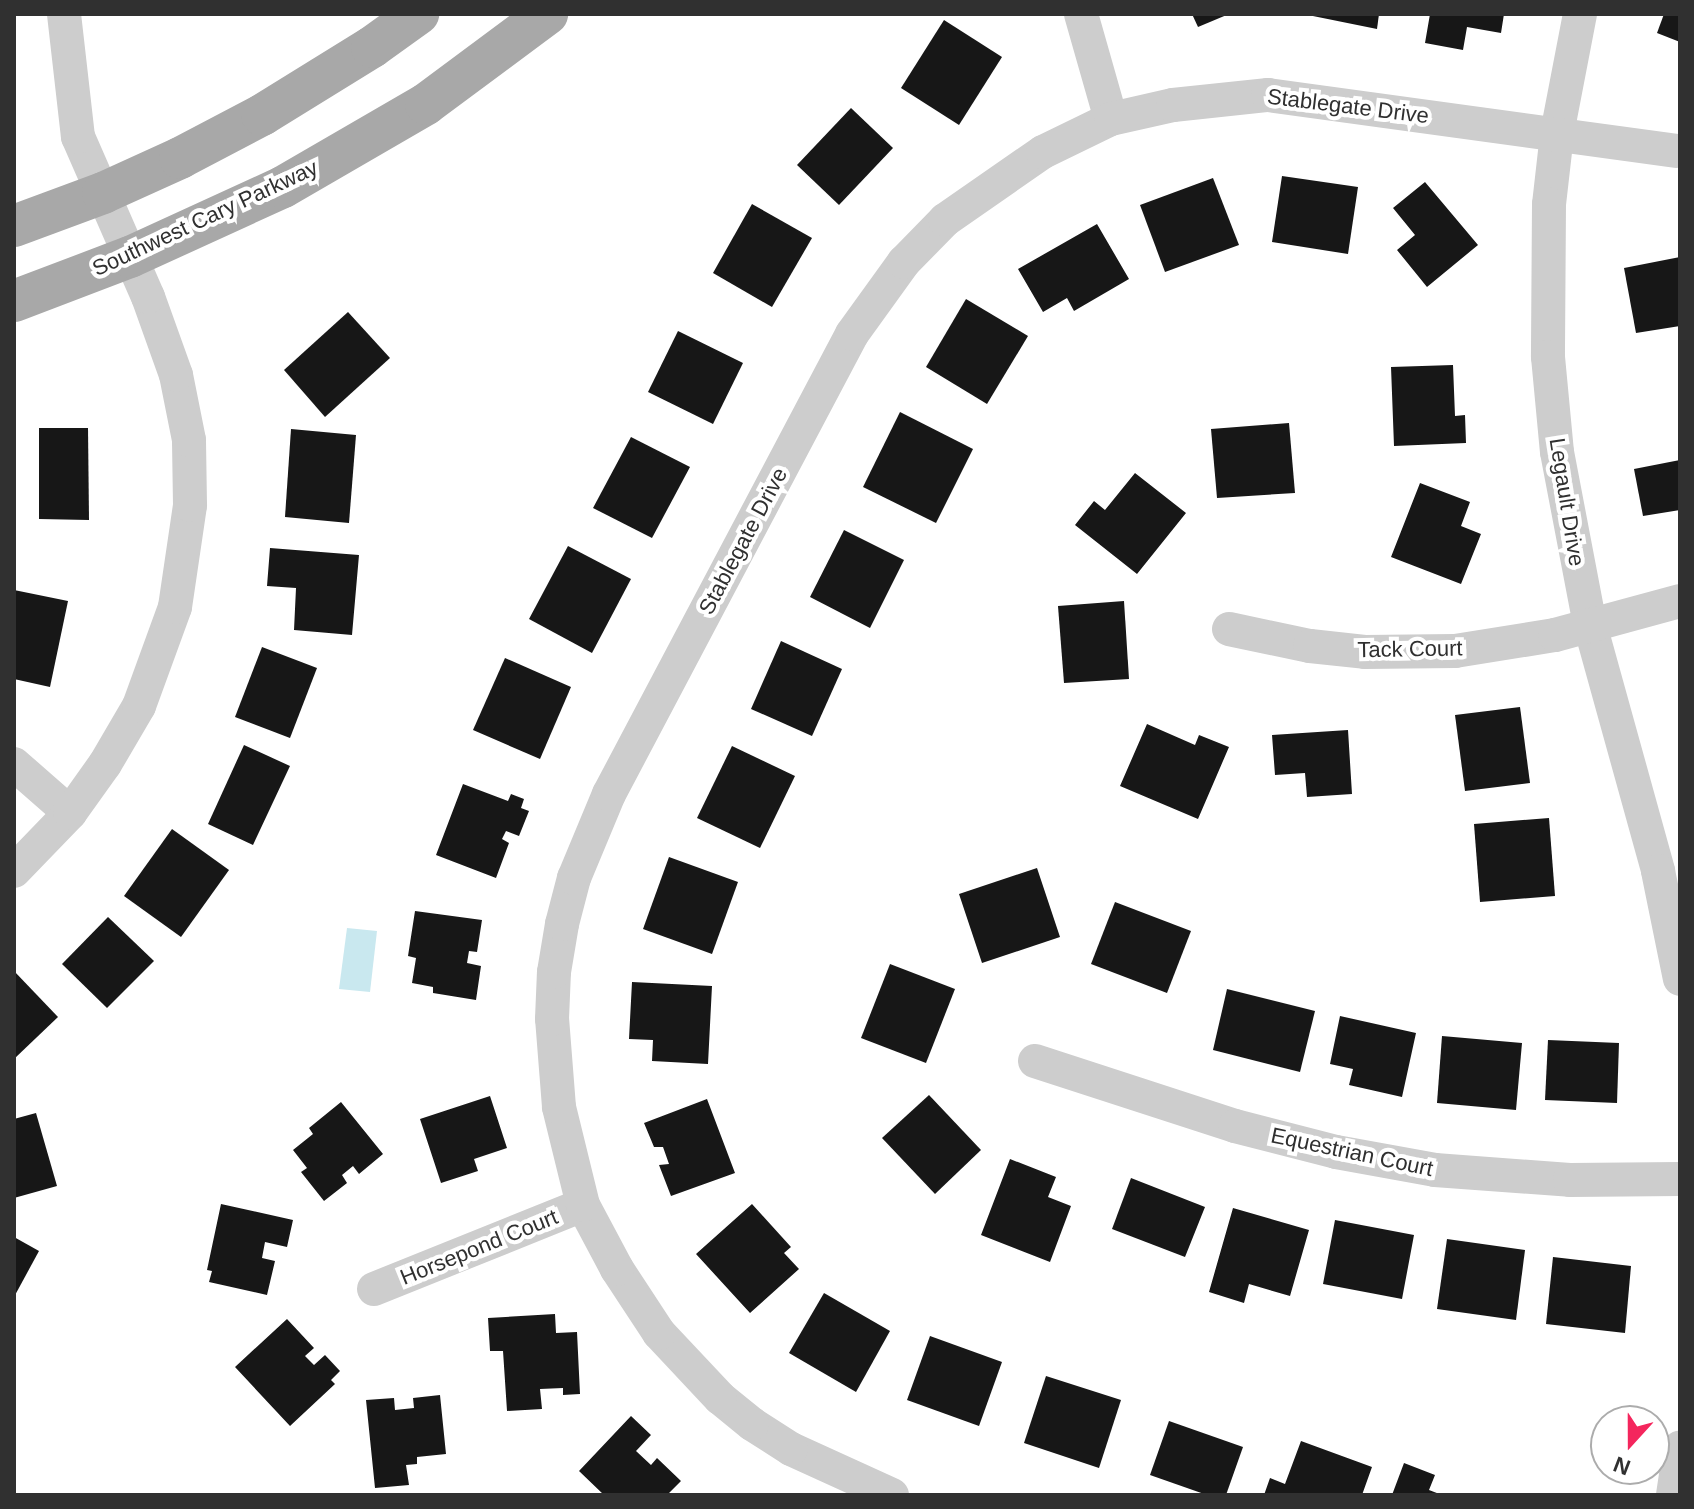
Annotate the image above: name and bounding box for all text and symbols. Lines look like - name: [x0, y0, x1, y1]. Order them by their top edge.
- street label: Stablegate Drive: [1266, 83, 1430, 129]
- street label: Southwest Cary Parkway: [88, 154, 322, 282]
- street label: Legault Drive: [1544, 436, 1590, 568]
- street label: Stablegate Drive: [693, 463, 793, 619]
- street label: Tack Court: [1357, 635, 1463, 663]
- street label: Equestrian Court: [1269, 1122, 1435, 1182]
- street label: Horsepond Court: [396, 1203, 562, 1291]
- north arrow: [1590, 1405, 1670, 1485]
- text: N: [1610, 1451, 1634, 1481]

